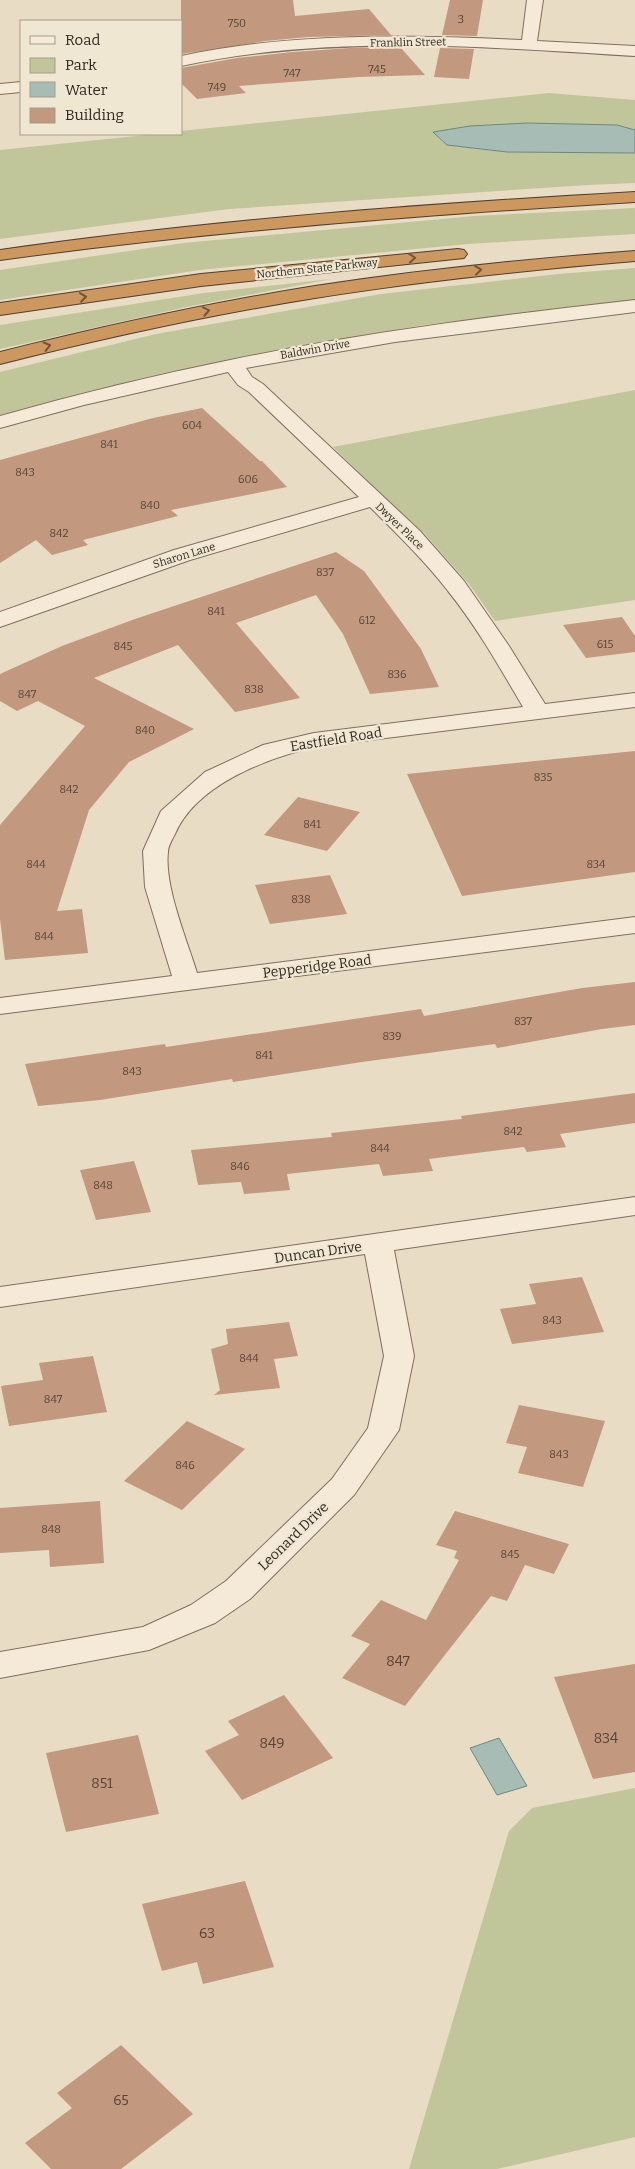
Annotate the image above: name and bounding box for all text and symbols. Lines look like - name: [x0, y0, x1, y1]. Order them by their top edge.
- house number: 3: [458, 13, 464, 26]
- house number: 750: [228, 17, 246, 30]
- legend: [20, 20, 182, 135]
- text: Road: [65, 31, 100, 49]
- street label: Franklin Street: [370, 35, 446, 50]
- text: Park: [65, 56, 97, 74]
- house number: 745: [368, 63, 386, 76]
- house number: 747: [283, 67, 301, 80]
- text: Water: [65, 81, 108, 99]
- house number: 749: [208, 81, 226, 94]
- text: Building: [65, 106, 124, 124]
- one-way arrow: [408, 253, 416, 264]
- street label: Northern State Parkway: [256, 256, 379, 281]
- one-way arrow: [474, 265, 482, 276]
- one-way arrow: [78, 292, 87, 302]
- one-way arrow: [201, 306, 210, 317]
- street label: Baldwin Drive: [279, 337, 351, 362]
- one-way arrow: [43, 341, 52, 352]
- house number: 604: [182, 419, 203, 432]
- house number: 841: [100, 438, 118, 451]
- house number: 843: [15, 466, 35, 479]
- house number: 606: [238, 473, 258, 486]
- house number: 840: [140, 499, 160, 512]
- street label: Dwyer Place: [373, 500, 427, 553]
- house number: 842: [49, 527, 69, 540]
- street label: Sharon Lane: [151, 540, 217, 571]
- house number: 837: [316, 566, 335, 579]
- house number: 841: [207, 605, 225, 618]
- house number: 612: [359, 614, 375, 627]
- house number: 615: [597, 638, 613, 651]
- house number: 845: [114, 640, 133, 653]
- house number: 836: [387, 668, 407, 681]
- house number: 838: [244, 683, 264, 696]
- house number: 847: [18, 688, 37, 701]
- house number: 840: [135, 724, 155, 737]
- street label: Eastfield Road: [289, 724, 383, 755]
- house number: 835: [534, 771, 552, 784]
- house number: 842: [59, 783, 79, 796]
- house number: 841: [303, 818, 321, 831]
- house number: 844: [26, 858, 46, 871]
- house number: 834: [586, 858, 606, 871]
- house number: 838: [291, 893, 311, 906]
- house number: 844: [34, 930, 54, 943]
- street label: Pepperidge Road: [262, 951, 372, 982]
- house number: 837: [514, 1015, 533, 1028]
- house number: 839: [382, 1030, 402, 1043]
- house number: 841: [255, 1049, 273, 1062]
- house number: 843: [122, 1065, 142, 1078]
- house number: 842: [503, 1125, 523, 1138]
- house number: 844: [370, 1142, 390, 1155]
- house number: 846: [230, 1160, 250, 1173]
- house number: 848: [93, 1179, 113, 1192]
- street label: Duncan Drive: [273, 1238, 363, 1267]
- house number: 843: [542, 1314, 562, 1327]
- house number: 844: [239, 1352, 259, 1365]
- house number: 847: [44, 1393, 63, 1406]
- house number: 843: [549, 1448, 569, 1461]
- house number: 846: [175, 1459, 195, 1472]
- street label: Leonard Drive: [255, 1499, 332, 1574]
- house number: 848: [41, 1523, 61, 1536]
- house number: 845: [501, 1548, 520, 1561]
- house number: 847: [386, 1653, 410, 1670]
- house number: 834: [594, 1730, 618, 1747]
- house number: 849: [260, 1735, 284, 1752]
- house number: 851: [91, 1775, 113, 1792]
- house number: 63: [199, 1925, 215, 1942]
- house number: 65: [113, 2092, 129, 2109]

